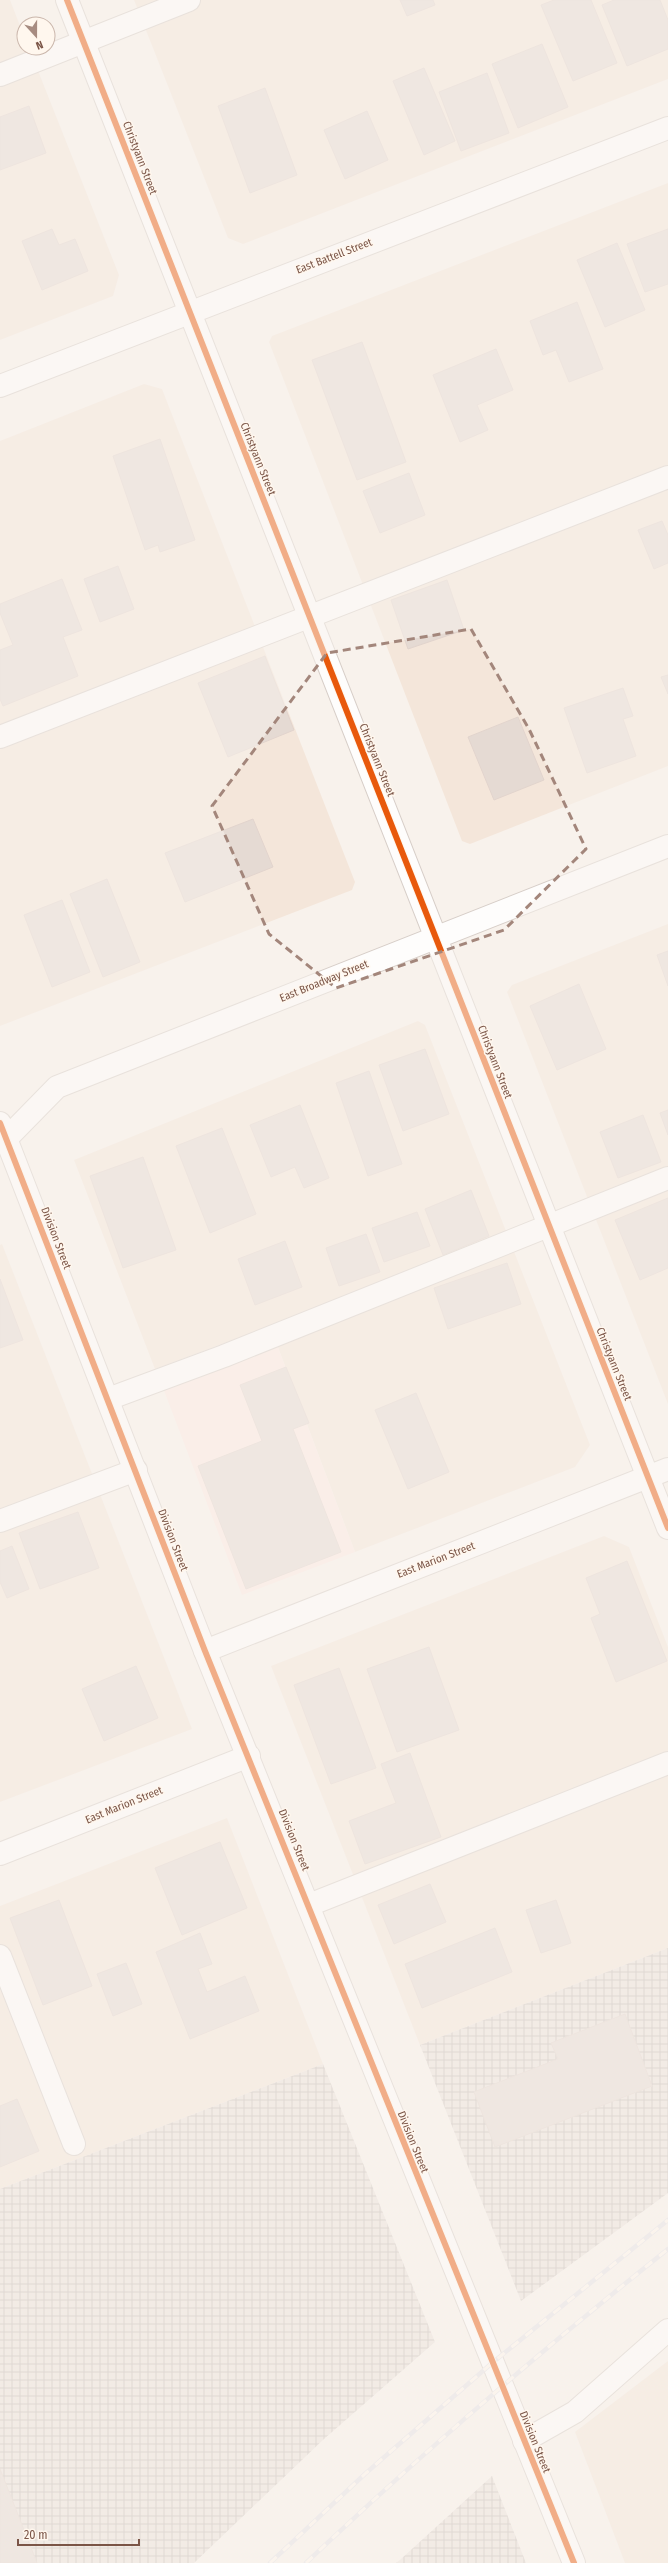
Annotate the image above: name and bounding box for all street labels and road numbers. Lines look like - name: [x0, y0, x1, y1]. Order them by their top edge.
- street label: Christyann Street: [120, 119, 160, 197]
- street label: East Battell Street: [294, 235, 374, 276]
- street label: Christyann Street: [237, 421, 279, 498]
- street label: Christyann Street: [356, 722, 398, 799]
- street label: East Broadway Street: [278, 957, 371, 1005]
- street label: Christyann Street: [475, 1023, 515, 1101]
- street label: Division Street: [38, 1205, 74, 1271]
- street label: Christyann Street: [593, 1326, 635, 1403]
- street label: Division Street: [155, 1507, 191, 1573]
- street label: East Marion Street: [395, 1539, 477, 1581]
- street label: East Marion Street: [83, 1783, 165, 1826]
- street label: Division Street: [276, 1807, 312, 1873]
- street label: Division Street: [395, 2109, 431, 2175]
- street label: Division Street: [517, 2409, 553, 2475]

